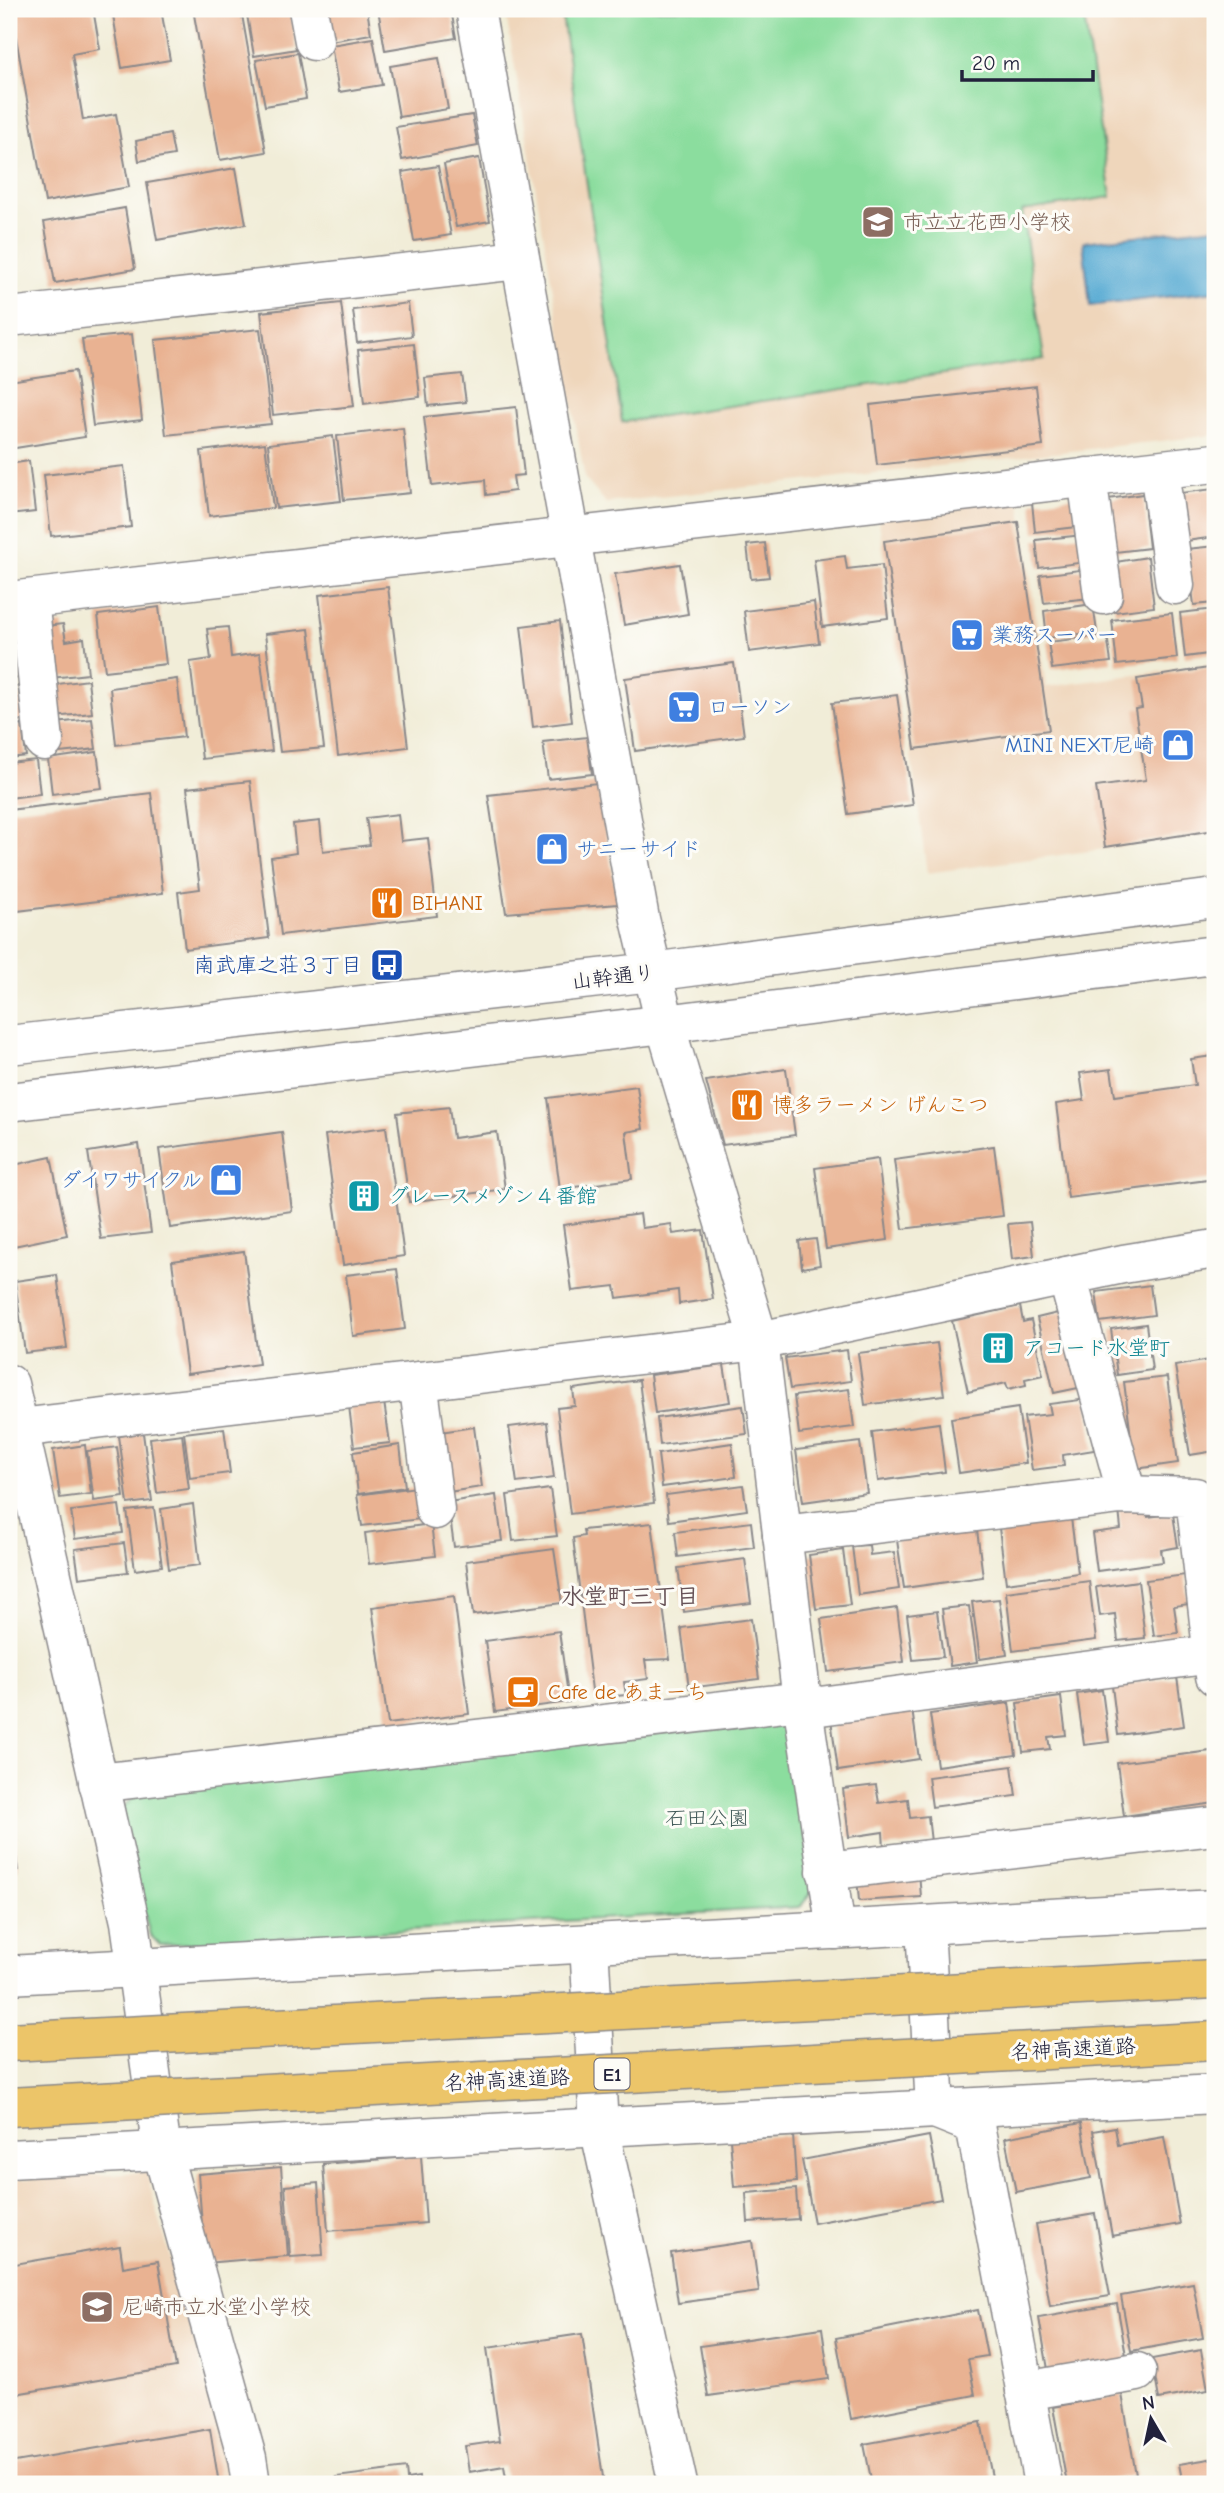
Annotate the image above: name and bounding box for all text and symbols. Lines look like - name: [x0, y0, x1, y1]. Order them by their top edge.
- scale bar: [962, 38, 1093, 82]
- text: 20 m: [972, 51, 1020, 75]
- school or university icon: 市立立花西小学校: [859, 203, 897, 241]
- place label: 市立立花西小学校: [903, 210, 1071, 234]
- supermarket icon: 業務スーパー: [948, 616, 986, 654]
- place label: 業務スーパー: [992, 623, 1117, 647]
- supermarket icon: ローソン: [665, 688, 703, 726]
- place label: ローソン: [708, 695, 792, 719]
- shop icon: MINI NEXT尼崎: [1159, 726, 1197, 764]
- place label: MINI NEXT尼崎: [1005, 733, 1154, 757]
- shop icon: サニーサイド: [533, 830, 571, 868]
- place label: サニーサイド: [576, 837, 701, 861]
- restaurant icon: BIHANI: [368, 884, 406, 922]
- place label: BIHANI: [412, 891, 483, 915]
- bus stop icon: 南武庫之荘３丁目: [368, 946, 406, 984]
- place label: 南武庫之荘３丁目: [194, 953, 362, 977]
- street label: 山幹通り: [570, 960, 656, 994]
- restaurant icon: 博多ラーメン げんこつ: [728, 1086, 766, 1124]
- place label: 博多ラーメン げんこつ: [772, 1093, 989, 1117]
- shop icon: ダイワサイクル: [207, 1161, 245, 1199]
- place label: ダイワサイクル: [60, 1168, 202, 1192]
- building icon: グレースメゾン４番館: [345, 1177, 383, 1215]
- place label: グレースメゾン４番館: [388, 1184, 598, 1208]
- building icon: アコード水堂町: [979, 1329, 1017, 1367]
- place label: アコード水堂町: [1023, 1336, 1170, 1360]
- district label: 水堂町三丁目: [561, 1583, 699, 1610]
- cafe icon: Cafe de あまーち: [504, 1673, 542, 1711]
- place label: Cafe de あまーち: [548, 1680, 707, 1704]
- park label: 石田公園: [665, 1806, 749, 1830]
- street label: 名神高速道路: [1009, 2034, 1137, 2064]
- road number: E1: [594, 2058, 630, 2090]
- street label: 名神高速道路: [443, 2065, 571, 2095]
- school or university icon: 尼崎市立水堂小学校: [78, 2288, 116, 2326]
- place label: 尼崎市立水堂小学校: [122, 2295, 311, 2319]
- north arrow: [1116, 2384, 1186, 2454]
- text: N: [1141, 2391, 1156, 2415]

